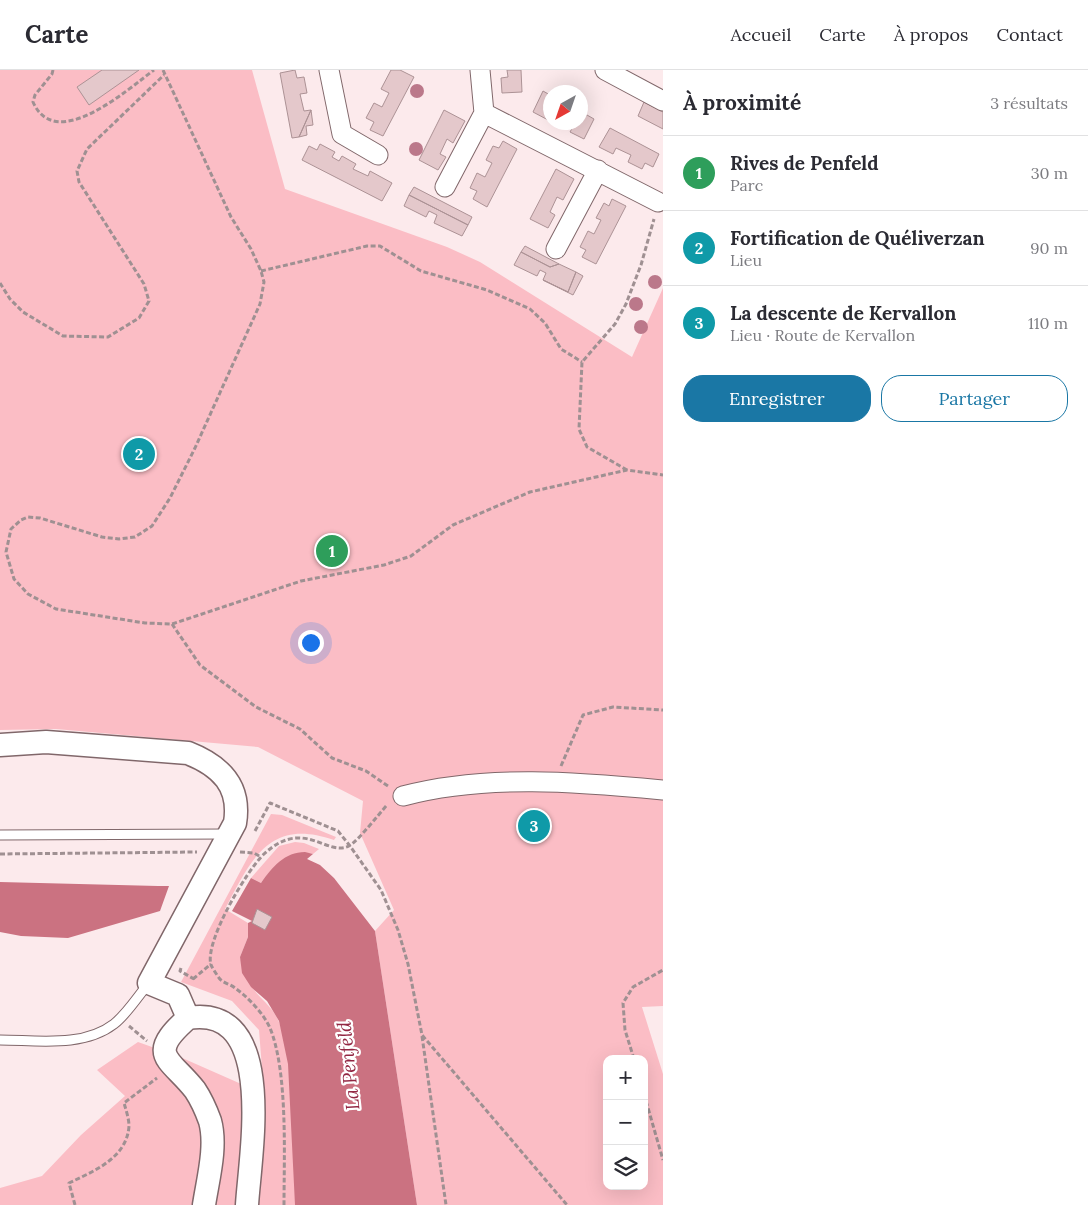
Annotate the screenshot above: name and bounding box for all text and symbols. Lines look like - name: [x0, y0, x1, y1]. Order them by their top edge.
- text: Carte: [25, 19, 88, 50]
- text: Accueil: [731, 23, 791, 46]
- text: Carte: [819, 23, 866, 46]
- text: À propos: [894, 23, 968, 46]
- text: Contact: [996, 23, 1063, 46]
- north arrow: [543, 85, 588, 130]
- text: À proximité: [683, 89, 801, 116]
- text: 3 résultats: [990, 93, 1068, 113]
- text: Rives de Penfeld: [730, 151, 879, 175]
- text: 1: [696, 163, 702, 183]
- text: 30 m: [1031, 163, 1068, 183]
- text: Parc: [730, 175, 763, 195]
- text: Fortification de Quéliverzan: [730, 226, 985, 250]
- text: 2: [695, 238, 703, 258]
- text: 90 m: [1030, 238, 1068, 258]
- text: Lieu: [730, 250, 762, 270]
- text: La descente de Kervallon: [730, 301, 956, 325]
- text: 3: [695, 313, 703, 333]
- text: 110 m: [1028, 313, 1068, 333]
- text: Lieu · Route de Kervallon: [730, 325, 915, 345]
- button: Enregistrer: [683, 375, 871, 422]
- button: Partager: [881, 375, 1068, 422]
- pin: 2: [123, 435, 155, 473]
- pin: 1: [316, 532, 348, 570]
- your location: [298, 630, 324, 656]
- pin: 3: [518, 807, 550, 845]
- water label: La Penfeld: [331, 1020, 365, 1112]
- map controls: [603, 1055, 648, 1190]
- button: +: [603, 1055, 648, 1100]
- button: −: [603, 1100, 648, 1145]
- button: layers: [603, 1145, 648, 1190]

